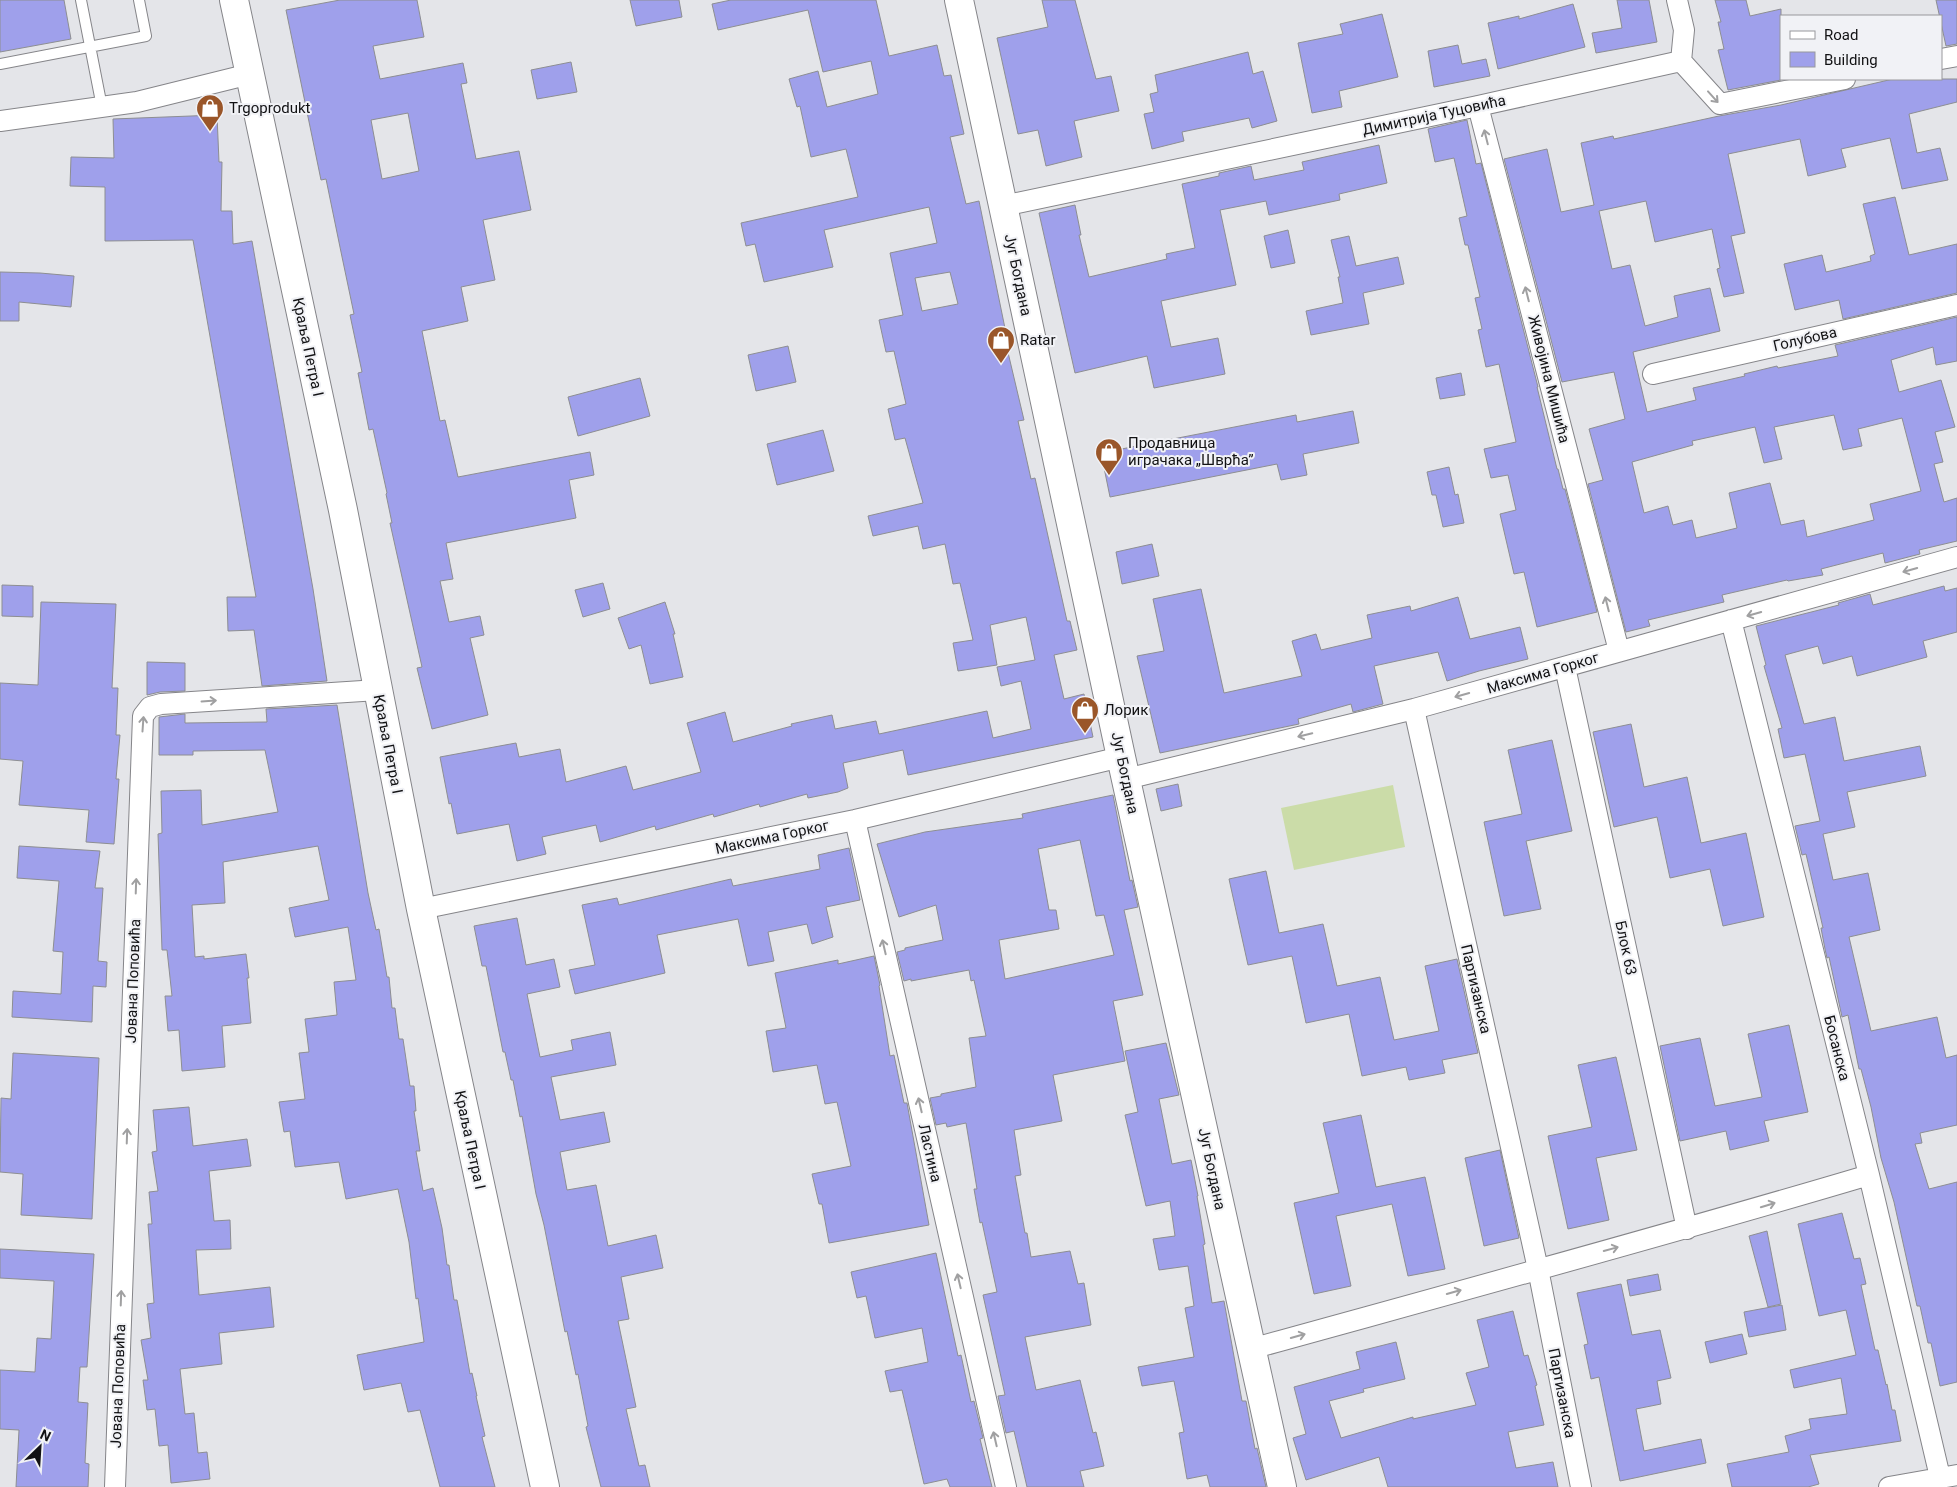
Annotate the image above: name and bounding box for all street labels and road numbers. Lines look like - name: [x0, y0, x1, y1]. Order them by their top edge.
- street label: Димитрија Туцовића: [1361, 91, 1507, 139]
- street label: Југ Богдана: [1001, 232, 1035, 318]
- street label: Краља Петра I: [289, 296, 327, 398]
- street label: Живојина Мишића: [1524, 313, 1574, 445]
- street label: Голубова: [1771, 323, 1839, 355]
- street label: Максима Горког: [1485, 648, 1602, 698]
- street label: Краља Петра I: [370, 693, 406, 795]
- street label: Југ Богдана: [1108, 730, 1142, 816]
- street label: Максима Горког: [714, 816, 831, 858]
- street label: Јована Поповића: [122, 918, 144, 1044]
- street label: Блок 63: [1611, 919, 1641, 977]
- street label: Партизанска: [1457, 943, 1495, 1035]
- street label: Босанска: [1820, 1013, 1854, 1083]
- street label: Краља Петра I: [451, 1089, 489, 1191]
- street label: Ластина: [915, 1122, 945, 1184]
- street label: Југ Богдана: [1195, 1126, 1229, 1212]
- street label: Јована Поповића: [107, 1323, 129, 1449]
- street label: Партизанска: [1544, 1347, 1580, 1439]

